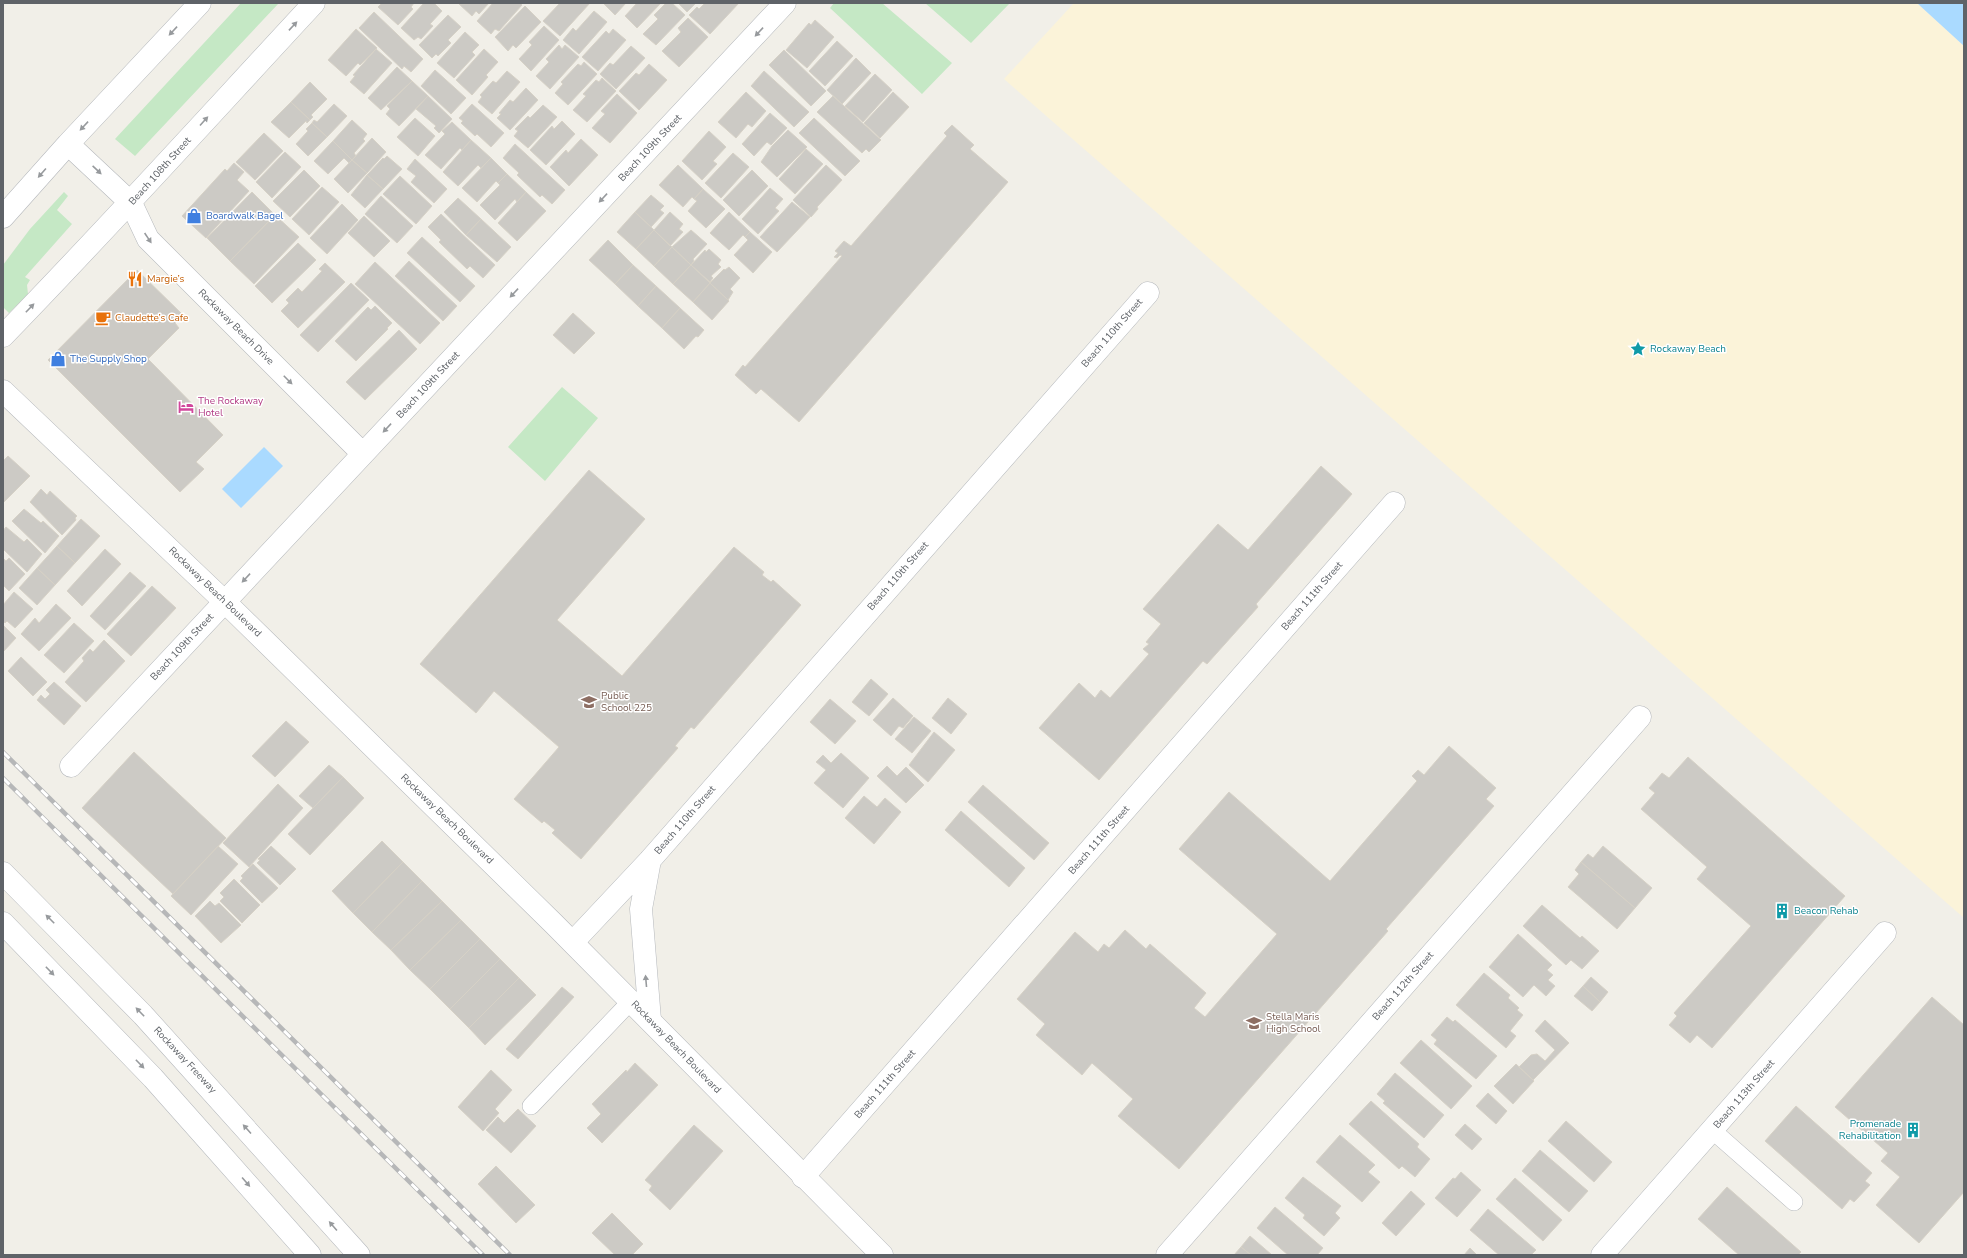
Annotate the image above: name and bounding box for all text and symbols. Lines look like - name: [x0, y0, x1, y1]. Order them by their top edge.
- one-way arrow: [288, 21, 297, 30]
- one-way arrow: [169, 27, 178, 36]
- one-way arrow: [755, 27, 764, 36]
- street label: Beach 109th Street: [615, 111, 685, 185]
- one-way arrow: [200, 115, 209, 126]
- one-way arrow: [80, 121, 89, 131]
- street label: Beach 108th Street: [126, 134, 195, 208]
- one-way arrow: [91, 166, 102, 175]
- one-way arrow: [37, 168, 47, 178]
- one-way arrow: [598, 193, 608, 203]
- shop icon: Boardwalk Bagel: [185, 207, 203, 225]
- place label: Boardwalk Bagel: [206, 209, 283, 223]
- one-way arrow: [144, 232, 152, 243]
- restaurant icon: Margie’s: [126, 270, 144, 288]
- place label: Margie’s: [147, 272, 185, 286]
- street label: Rockaway Beach Drive: [195, 286, 277, 368]
- one-way arrow: [509, 288, 519, 298]
- street label: Beach 110th Street: [1078, 295, 1146, 371]
- one-way arrow: [25, 303, 35, 313]
- cafe icon: Claudette’s Cafe: [94, 309, 112, 327]
- place label: Claudette’s Cafe: [115, 311, 188, 325]
- place icon: Rockaway Beach: [1629, 340, 1647, 358]
- place label: Rockaway Beach: [1650, 342, 1726, 356]
- street label: Beach 109th Street: [393, 348, 463, 422]
- shop icon: The Supply Shop: [49, 350, 67, 368]
- place label: The Supply Shop: [70, 352, 147, 366]
- one-way arrow: [284, 375, 293, 385]
- place label: The Rockaway Hotel: [198, 394, 264, 420]
- hotel icon: The Rockaway Hotel: [177, 398, 195, 416]
- one-way arrow: [383, 424, 392, 433]
- street label: Beach 110th Street: [864, 538, 932, 614]
- street label: Rockaway Beach Boulevard: [165, 544, 265, 640]
- street label: Beach 111th Street: [1278, 558, 1346, 634]
- one-way arrow: [242, 573, 251, 584]
- street label: Beach 109th Street: [147, 610, 217, 684]
- place label: Public School 225: [601, 689, 652, 715]
- school or university icon: Public School 225: [580, 693, 598, 711]
- street label: Rockaway Beach Boulevard: [397, 771, 497, 867]
- street label: Beach 110th Street: [651, 782, 719, 858]
- street label: Beach 111th Street: [1065, 802, 1133, 878]
- building icon: Beacon Rehab: [1773, 902, 1791, 920]
- place label: Beacon Rehab: [1794, 904, 1859, 918]
- one-way arrow: [45, 914, 55, 924]
- street label: Beach 112th Street: [1369, 948, 1437, 1024]
- one-way arrow: [45, 966, 55, 976]
- one-way arrow: [643, 975, 649, 987]
- street label: Rockaway Beach Boulevard: [628, 997, 724, 1097]
- one-way arrow: [135, 1007, 145, 1017]
- place label: Stella Maris High School: [1266, 1010, 1321, 1036]
- school or university icon: Stella Maris High School: [1245, 1014, 1263, 1032]
- street label: Rockaway Freeway: [150, 1024, 220, 1097]
- street label: Beach 111th Street: [851, 1046, 919, 1122]
- street label: Beach 113th Street: [1710, 1056, 1778, 1132]
- one-way arrow: [135, 1059, 145, 1069]
- place label: Promenade Rehabilitation: [1839, 1117, 1901, 1143]
- building icon: Promenade Rehabilitation: [1904, 1121, 1922, 1139]
- one-way arrow: [243, 1124, 252, 1133]
- one-way arrow: [241, 1176, 250, 1187]
- one-way arrow: [329, 1220, 338, 1231]

